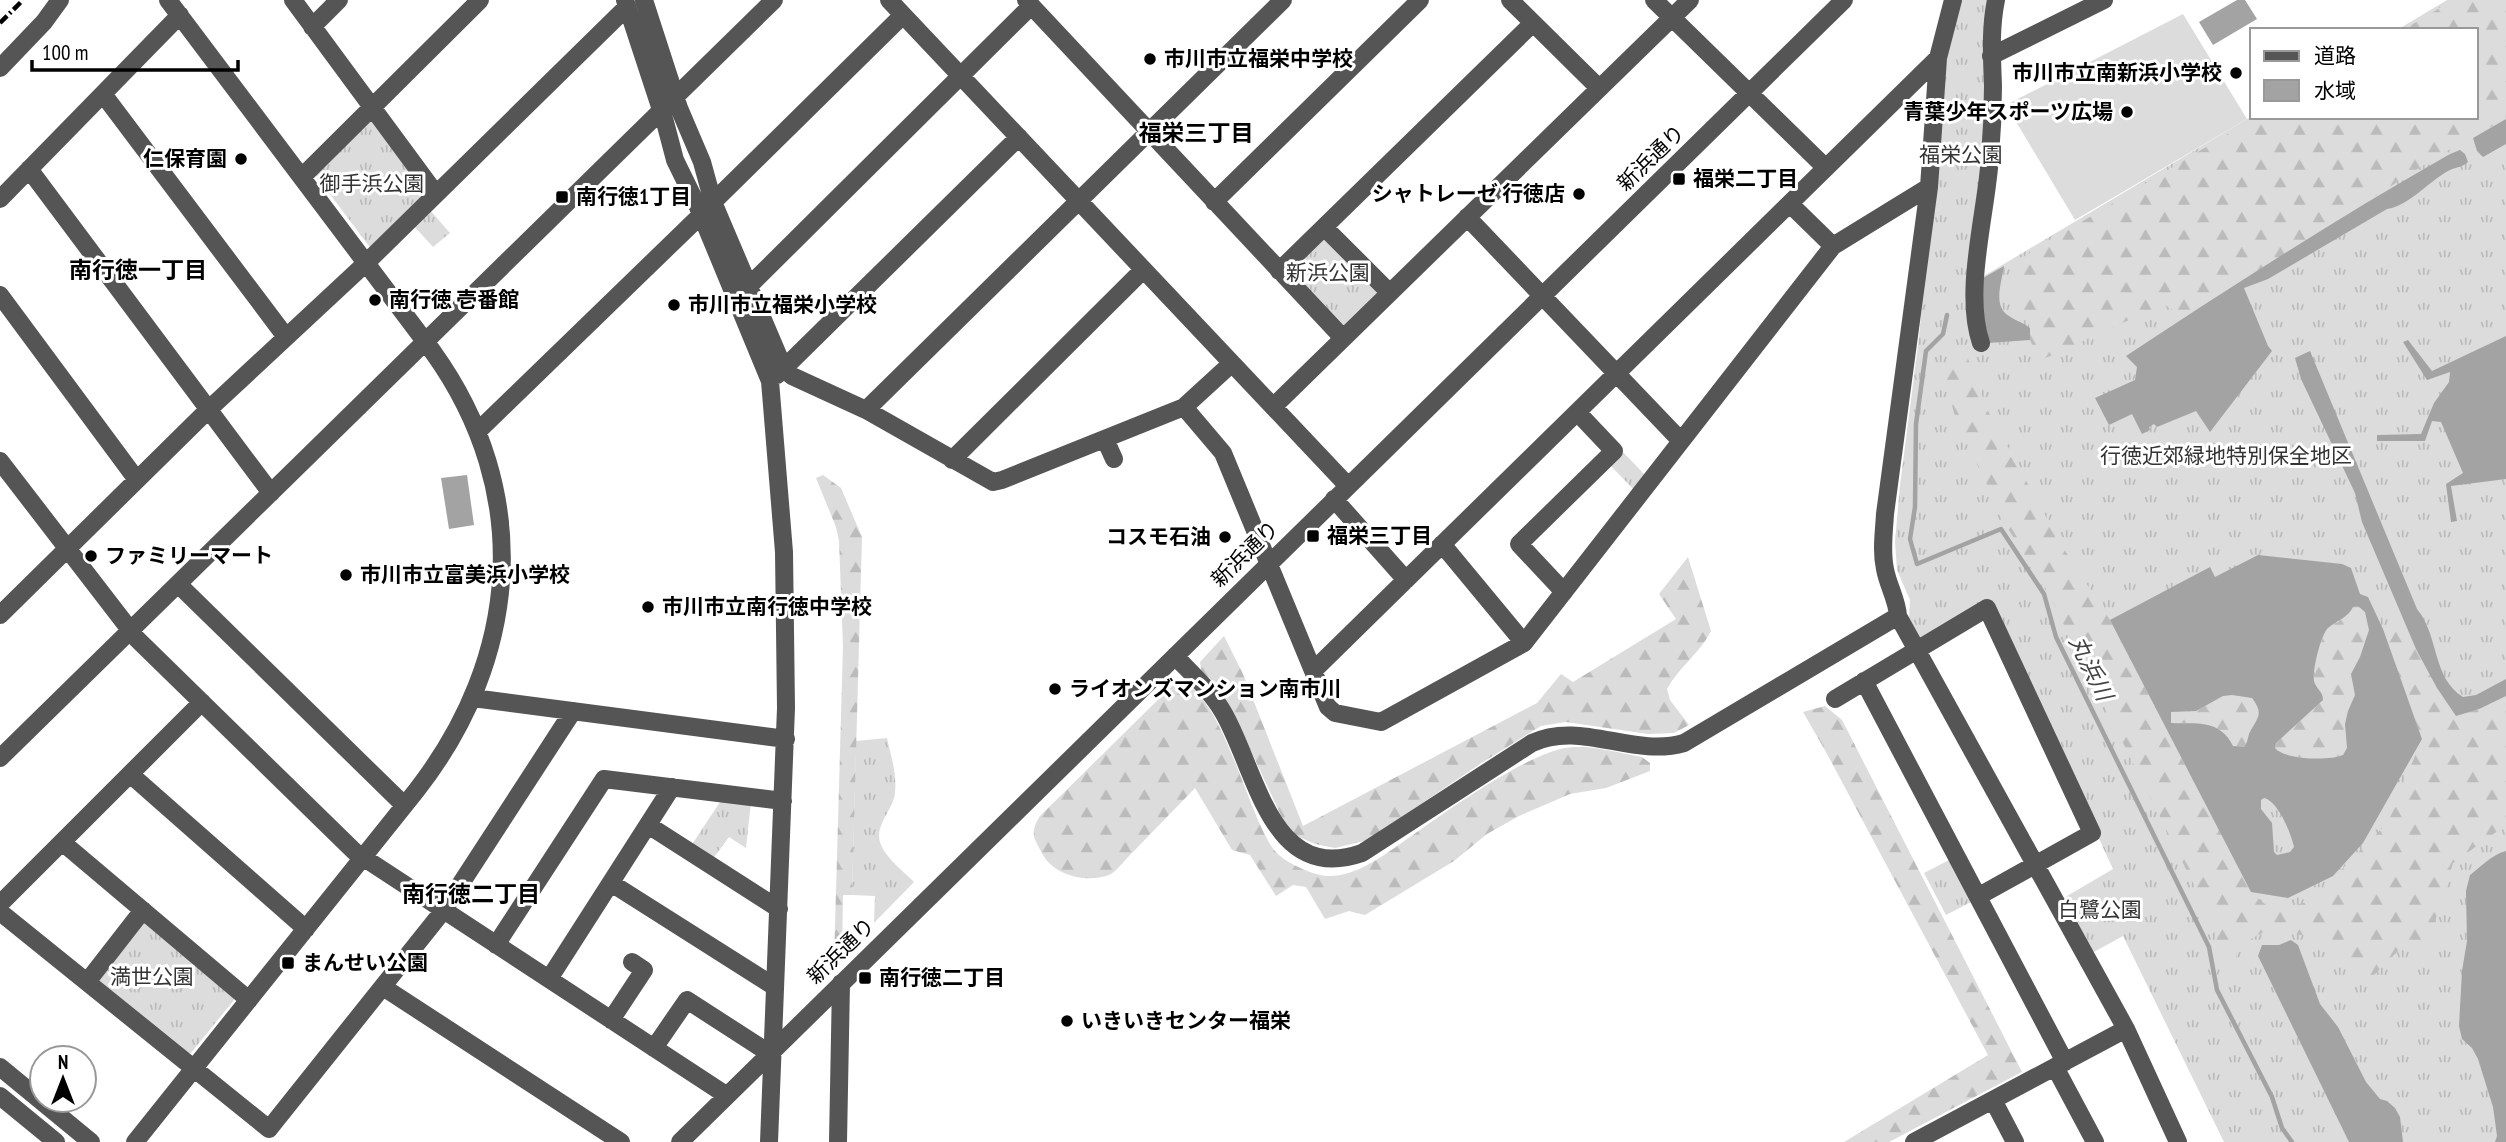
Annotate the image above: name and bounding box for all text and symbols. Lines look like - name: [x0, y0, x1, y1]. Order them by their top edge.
- scale bar: [32, 28, 238, 72]
- legend: [2250, 28, 2478, 119]
- text: 100 m: [42, 39, 88, 66]
- text: 道路: [2314, 42, 2356, 69]
- place label: 市川市立福栄中学校: [1164, 45, 1353, 72]
- marker: 市川市立福栄中学校: [1142, 51, 1158, 67]
- place label: 市川市立南新浜小学校: [2012, 59, 2222, 86]
- marker: 市川市立南新浜小学校: [2228, 65, 2244, 81]
- text: 水域: [2314, 77, 2356, 104]
- place label: 青葉少年スポーツ広場: [1903, 98, 2113, 125]
- marker: 青葉少年スポーツ広場: [2119, 104, 2135, 120]
- district label: 福栄三丁目: [1139, 118, 1254, 147]
- street label: 新浜通り: [1611, 119, 1690, 197]
- park label: 福栄公園: [1919, 141, 2003, 168]
- place label: 仁保育園: [143, 145, 227, 172]
- marker: 仁保育園: [233, 151, 249, 167]
- place label: 福栄二丁目: [1693, 165, 1798, 192]
- park label: 御手浜公園: [320, 170, 425, 197]
- marker: 福栄二丁目: [1671, 171, 1687, 187]
- place label: シャトレーゼ 行徳店: [1372, 180, 1565, 207]
- place label: 南行徳1丁目: [576, 183, 691, 210]
- marker: シャトレーゼ 行徳店: [1571, 186, 1587, 202]
- marker: 南行徳1丁目: [554, 189, 570, 205]
- district label: 南行徳一丁目: [69, 255, 207, 284]
- park label: 新浜公園: [1286, 259, 1370, 286]
- place label: 南行徳 壱番館: [389, 286, 519, 313]
- place label: 市川市立福栄小学校: [688, 291, 877, 318]
- marker: 南行徳 壱番館: [367, 292, 383, 308]
- marker: 市川市立福栄小学校: [666, 297, 682, 313]
- park label: 行徳近郊緑地特別保全地区: [2100, 442, 2352, 469]
- street label: 新浜通り: [1205, 515, 1284, 593]
- place label: 福栄三丁目: [1327, 522, 1432, 549]
- place label: コスモ石油: [1106, 523, 1211, 550]
- marker: 福栄三丁目: [1305, 528, 1321, 544]
- marker: コスモ石油: [1217, 529, 1233, 545]
- place label: ファミリーマート: [105, 542, 273, 569]
- marker: ファミリーマート: [83, 548, 99, 564]
- place label: 市川市立富美浜小学校: [360, 561, 570, 588]
- marker: 市川市立富美浜小学校: [338, 567, 354, 583]
- place label: 市川市立南行徳中学校: [662, 593, 872, 620]
- marker: 市川市立南行徳中学校: [640, 599, 656, 615]
- water label: 丸浜川: [2063, 630, 2121, 708]
- place label: ライオンズマンション南市川: [1069, 675, 1342, 702]
- marker: ライオンズマンション南市川: [1047, 681, 1063, 697]
- district label: 南行徳二丁目: [402, 879, 540, 908]
- park label: 白鷺公園: [2058, 896, 2142, 923]
- street label: 新浜通り: [801, 912, 880, 990]
- place label: まんせい公園: [302, 949, 428, 976]
- marker: まんせい公園: [280, 955, 296, 971]
- park label: 満世公園: [110, 963, 194, 990]
- place label: 南行徳二丁目: [879, 964, 1005, 991]
- marker: 南行徳二丁目: [857, 970, 873, 986]
- place label: いきいきセンター福栄: [1081, 1007, 1291, 1034]
- marker: いきいきセンター福栄: [1059, 1013, 1075, 1029]
- north arrow: [28, 1044, 98, 1114]
- text: N: [58, 1050, 68, 1074]

